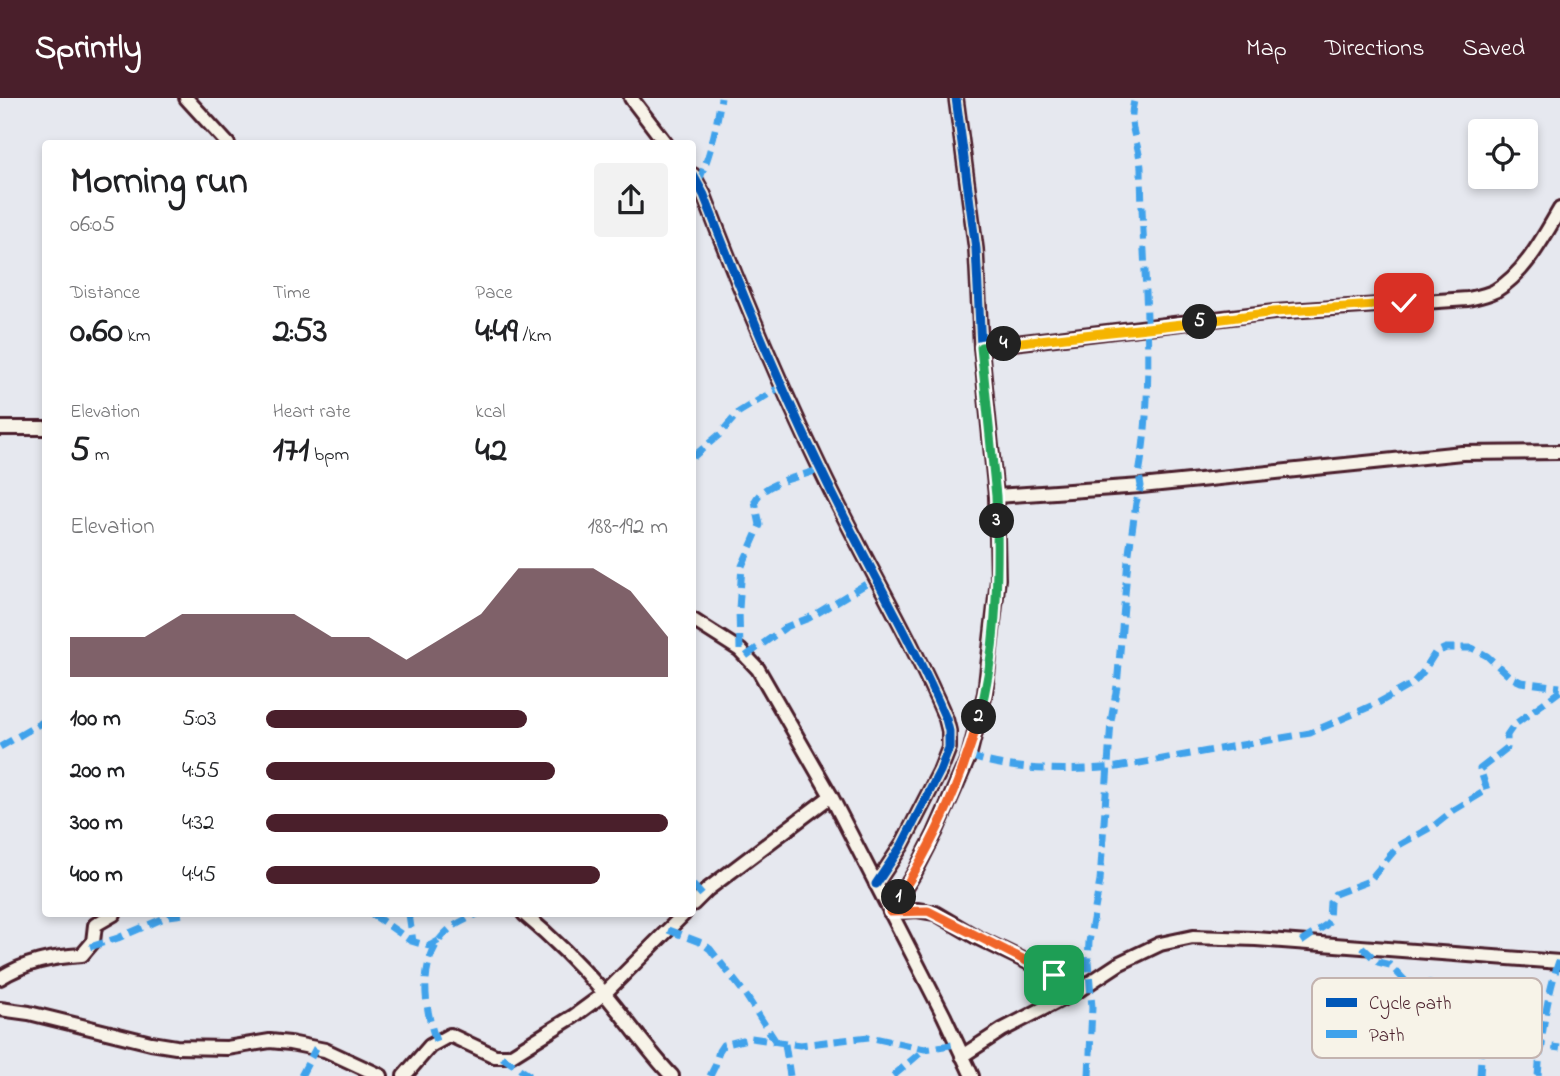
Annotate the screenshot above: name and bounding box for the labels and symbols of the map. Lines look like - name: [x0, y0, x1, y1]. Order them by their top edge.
- pin: [1374, 273, 1434, 333]
- pin: 5: [1182, 304, 1218, 340]
- pin: 4: [986, 327, 1021, 362]
- pin: 3: [979, 504, 1014, 538]
- pin: 2: [962, 700, 996, 734]
- pin: 1: [881, 880, 916, 914]
- pin: [1024, 945, 1084, 1005]
- legend: [1312, 978, 1542, 1058]
- text: Cycle path: [1369, 991, 1451, 1019]
- text: Path: [1369, 1023, 1405, 1050]

